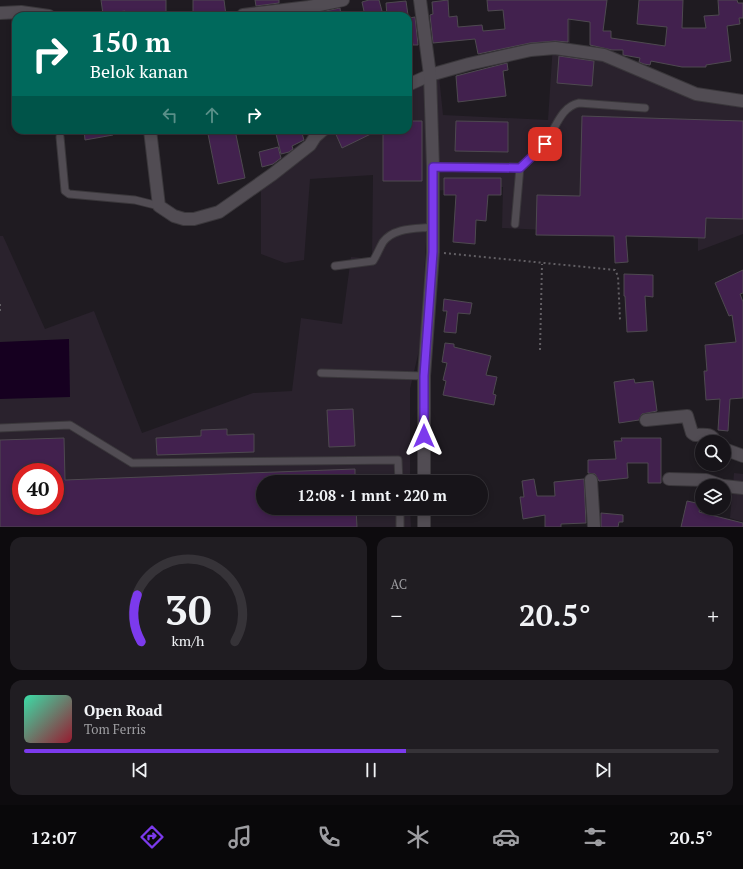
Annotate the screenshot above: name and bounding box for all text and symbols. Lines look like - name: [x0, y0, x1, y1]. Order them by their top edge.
- text: 150 m: [90, 23, 171, 60]
- icon: right: [24, 28, 76, 80]
- text: Belok kanan: [90, 59, 188, 83]
- icon: left: [159, 104, 181, 126]
- icon: ahead: [201, 104, 223, 126]
- icon: right: [243, 104, 265, 126]
- pin: [528, 127, 562, 161]
- icon: arrive: [534, 133, 556, 155]
- position arrow: [403, 415, 445, 457]
- map controls: [695, 435, 731, 515]
- button: search: [695, 435, 731, 471]
- speed limit sign: 40: [12, 463, 64, 515]
- button: layers: [695, 479, 731, 515]
- text: 12:08 · 1 mnt · 220 m: [297, 485, 447, 505]
- text: AC: [391, 575, 407, 593]
- text: 30: [165, 581, 212, 636]
- text: 20.5°: [519, 595, 591, 635]
- text: −: [391, 601, 402, 630]
- text: +: [707, 601, 719, 630]
- text: km/h: [172, 630, 205, 649]
- text: Open Road: [84, 700, 163, 720]
- text: Tom Ferris: [84, 720, 146, 738]
- icon: previous: [129, 759, 151, 781]
- icon: pause: [360, 759, 382, 781]
- icon: next: [592, 759, 614, 781]
- icon: directions: [138, 823, 166, 851]
- icon: music: [226, 823, 254, 851]
- icon: phone: [315, 823, 343, 851]
- icon: climate: [404, 823, 432, 851]
- icon: car: [492, 823, 520, 851]
- icon: filters: [581, 823, 609, 851]
- text: 12:07: [30, 825, 77, 849]
- text: 20.5°: [669, 825, 713, 849]

